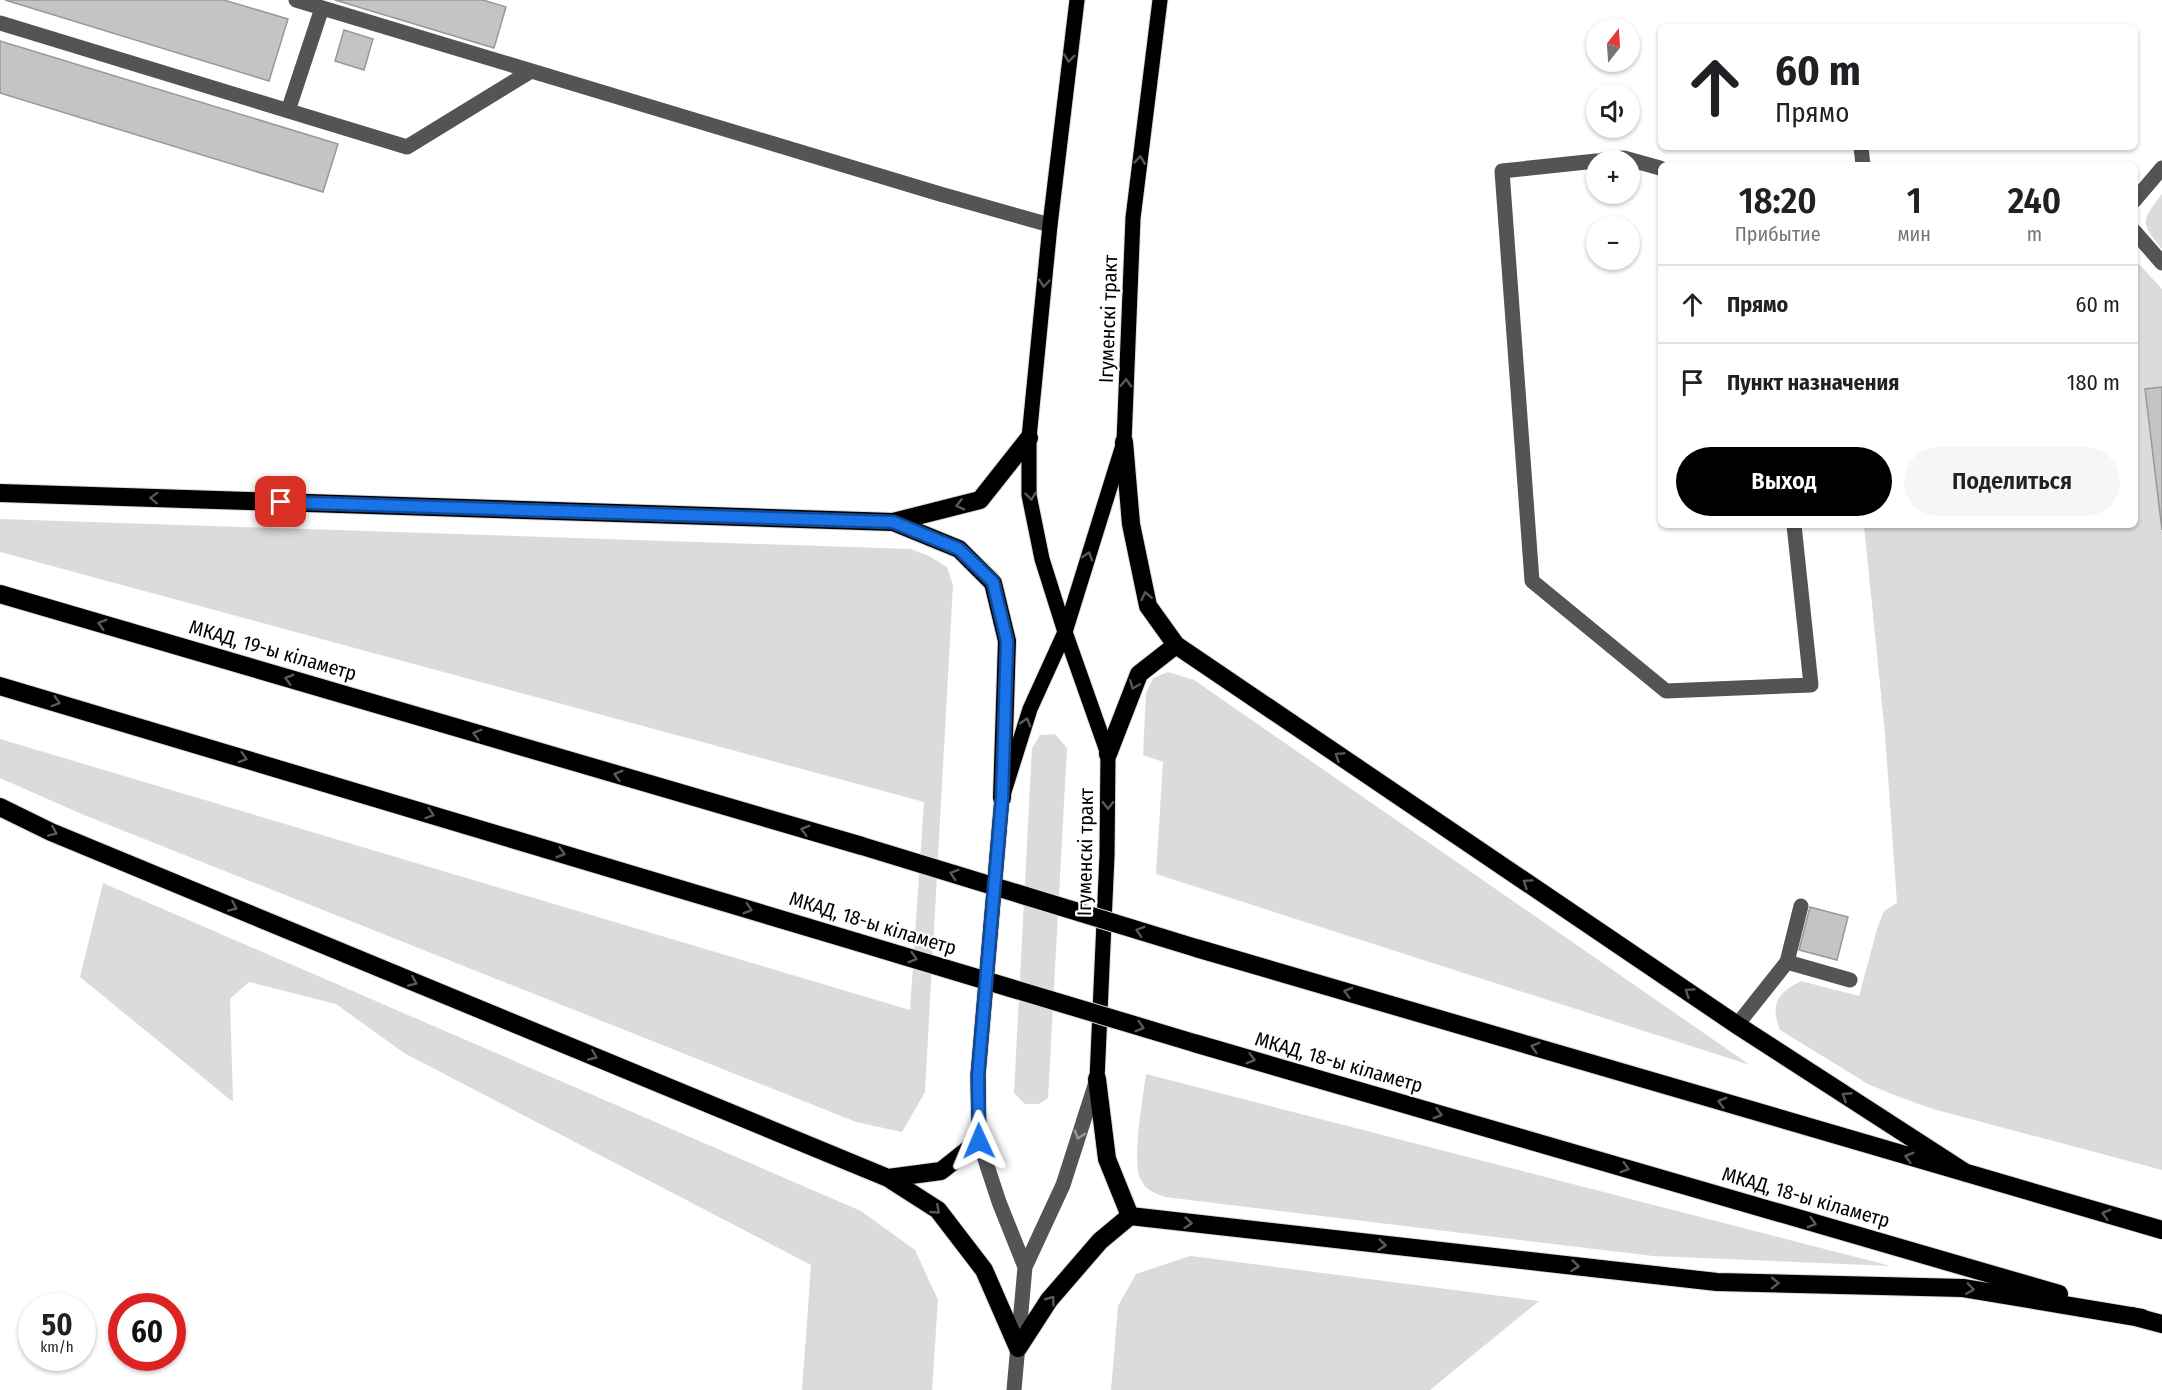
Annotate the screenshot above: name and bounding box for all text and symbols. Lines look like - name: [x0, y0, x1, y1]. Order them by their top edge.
- north arrow: [1586, 18, 1640, 72]
- map controls: [1586, 18, 1640, 270]
- text: 60 m: [1775, 46, 1861, 96]
- icon: ahead: [1676, 48, 1754, 126]
- one-way arrow: [1063, 53, 1076, 63]
- button: sound: [1586, 84, 1640, 138]
- text: Прямо: [1775, 97, 1849, 129]
- button: +: [1586, 150, 1640, 204]
- one-way arrow: [1133, 155, 1146, 164]
- text: 18:20: [1739, 179, 1817, 223]
- text: 1: [1907, 179, 1922, 223]
- text: 240: [2008, 179, 2061, 223]
- button: −: [1586, 216, 1640, 270]
- text: Прибытие: [1735, 222, 1821, 246]
- text: мин: [1897, 222, 1931, 246]
- text: m: [2027, 222, 2042, 246]
- street label: Ігуменскі тракт: [1094, 254, 1122, 383]
- one-way arrow: [1038, 278, 1051, 287]
- icon: ahead: [1676, 288, 1709, 321]
- text: Прямо: [1727, 291, 1788, 318]
- text: 60 m: [2076, 291, 2120, 318]
- icon: arrive: [1676, 366, 1709, 399]
- text: Пункт назначения: [1727, 369, 1899, 396]
- text: 180 m: [2067, 369, 2120, 396]
- one-way arrow: [1120, 379, 1133, 388]
- button: Выход: [1676, 447, 1892, 516]
- button: Поделиться: [1904, 447, 2120, 516]
- pin: [255, 476, 306, 527]
- icon: arrive: [264, 485, 297, 518]
- one-way arrow: [1024, 491, 1036, 501]
- one-way arrow: [149, 492, 158, 504]
- one-way arrow: [955, 498, 965, 511]
- one-way arrow: [1081, 551, 1093, 562]
- one-way arrow: [1140, 591, 1153, 601]
- street label: МКАД, 19-ы кіламетр: [186, 615, 360, 685]
- one-way arrow: [97, 619, 108, 631]
- one-way arrow: [284, 674, 295, 686]
- one-way arrow: [1129, 678, 1141, 689]
- one-way arrow: [50, 695, 61, 707]
- one-way arrow: [1019, 717, 1031, 728]
- one-way arrow: [472, 729, 482, 741]
- one-way arrow: [237, 751, 248, 763]
- one-way arrow: [1335, 752, 1346, 763]
- one-way arrow: [613, 770, 624, 782]
- street label: Ігуменскі тракт: [1072, 787, 1098, 916]
- one-way arrow: [1102, 800, 1114, 809]
- one-way arrow: [424, 807, 435, 819]
- one-way arrow: [801, 824, 811, 837]
- one-way arrow: [47, 825, 58, 837]
- one-way arrow: [555, 846, 566, 858]
- one-way arrow: [949, 869, 960, 881]
- one-way arrow: [1523, 879, 1534, 890]
- street label: МКАД, 18-ы кіламетр: [787, 886, 959, 960]
- one-way arrow: [227, 900, 238, 912]
- one-way arrow: [742, 902, 753, 914]
- one-way arrow: [1135, 925, 1146, 938]
- one-way arrow: [907, 951, 918, 964]
- one-way arrow: [407, 975, 418, 987]
- one-way arrow: [1343, 987, 1354, 999]
- one-way arrow: [1685, 988, 1696, 999]
- one-way arrow: [1134, 1020, 1145, 1032]
- street label: МКАД, 18-ы кіламетр: [1252, 1027, 1426, 1097]
- one-way arrow: [1530, 1042, 1541, 1054]
- one-way arrow: [587, 1049, 598, 1061]
- one-way arrow: [1245, 1052, 1256, 1064]
- one-way arrow: [1842, 1092, 1853, 1103]
- one-way arrow: [1717, 1097, 1728, 1109]
- one-way arrow: [1432, 1107, 1443, 1119]
- position arrow: [947, 1109, 1011, 1173]
- one-way arrow: [1074, 1129, 1086, 1140]
- one-way arrow: [1905, 1152, 1915, 1164]
- one-way arrow: [1619, 1161, 1630, 1173]
- street label: МКАД, 18-ы кіламетр: [1719, 1162, 1893, 1232]
- one-way arrow: [929, 1203, 940, 1214]
- one-way arrow: [2101, 1208, 2111, 1221]
- one-way arrow: [1183, 1216, 1192, 1229]
- one-way arrow: [1806, 1216, 1817, 1228]
- one-way arrow: [1377, 1238, 1386, 1250]
- one-way arrow: [1571, 1259, 1580, 1272]
- one-way arrow: [1771, 1277, 1780, 1290]
- one-way arrow: [1965, 1283, 1975, 1295]
- speed limit sign: 60: [108, 1293, 186, 1371]
- one-way arrow: [1043, 1296, 1054, 1307]
- text: 50: [41, 1307, 73, 1343]
- text: km/h: [40, 1338, 74, 1356]

